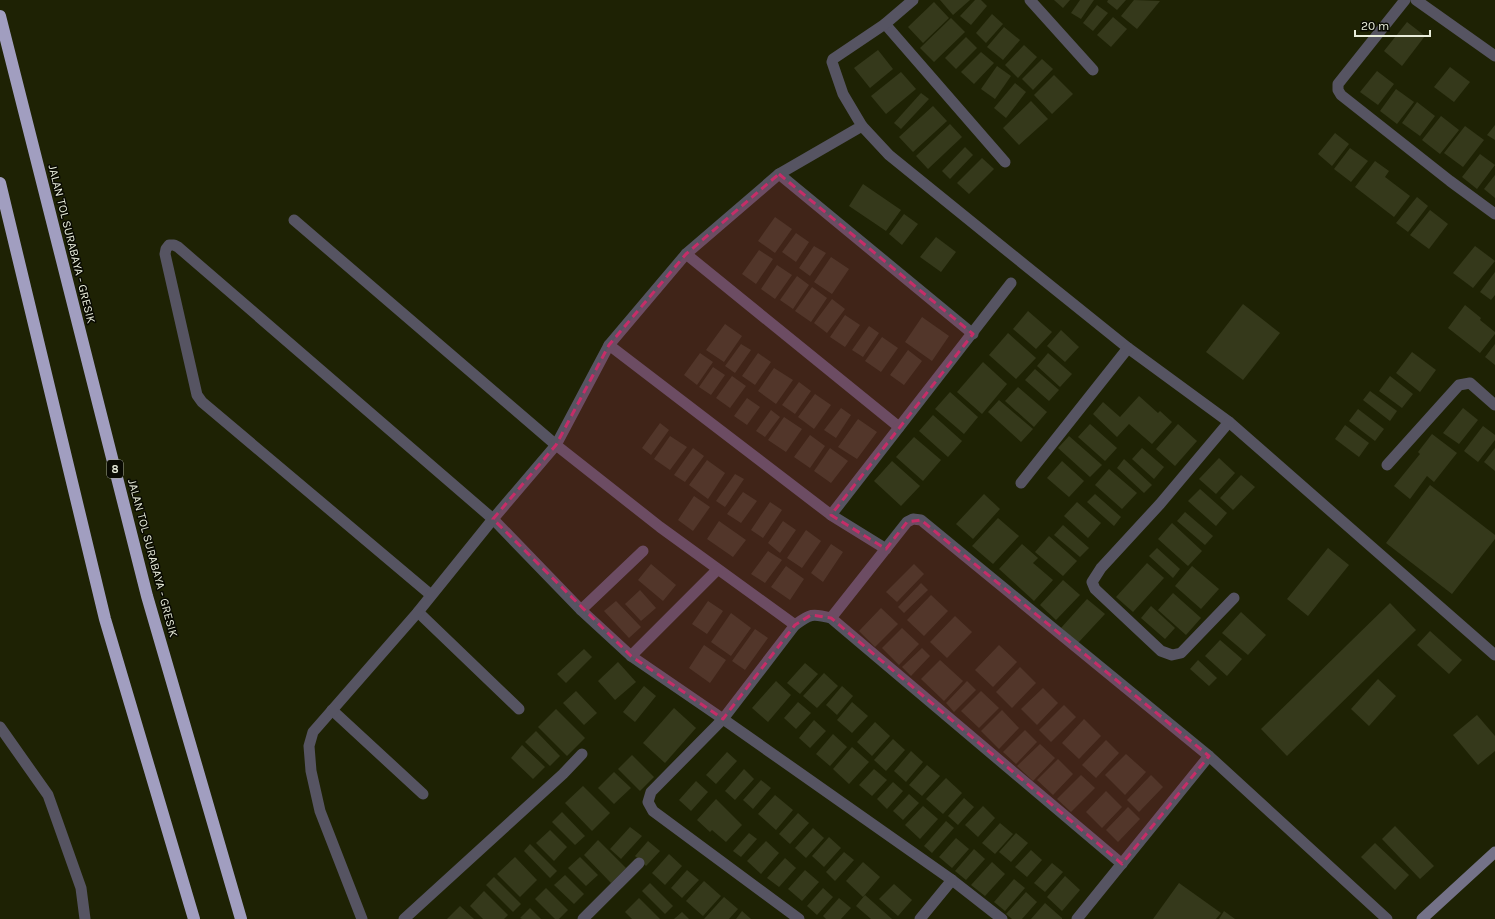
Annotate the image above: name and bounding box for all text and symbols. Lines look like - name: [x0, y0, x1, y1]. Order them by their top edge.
- scale bar: [1355, 12, 1430, 38]
- text: 20 m: [1361, 19, 1389, 33]
- street label: JALAN TOL SURABAYA - GRESIK: [45, 163, 99, 326]
- road number: 8: [107, 460, 123, 478]
- street label: JALAN TOL SURABAYA - GRESIK: [125, 477, 181, 639]

